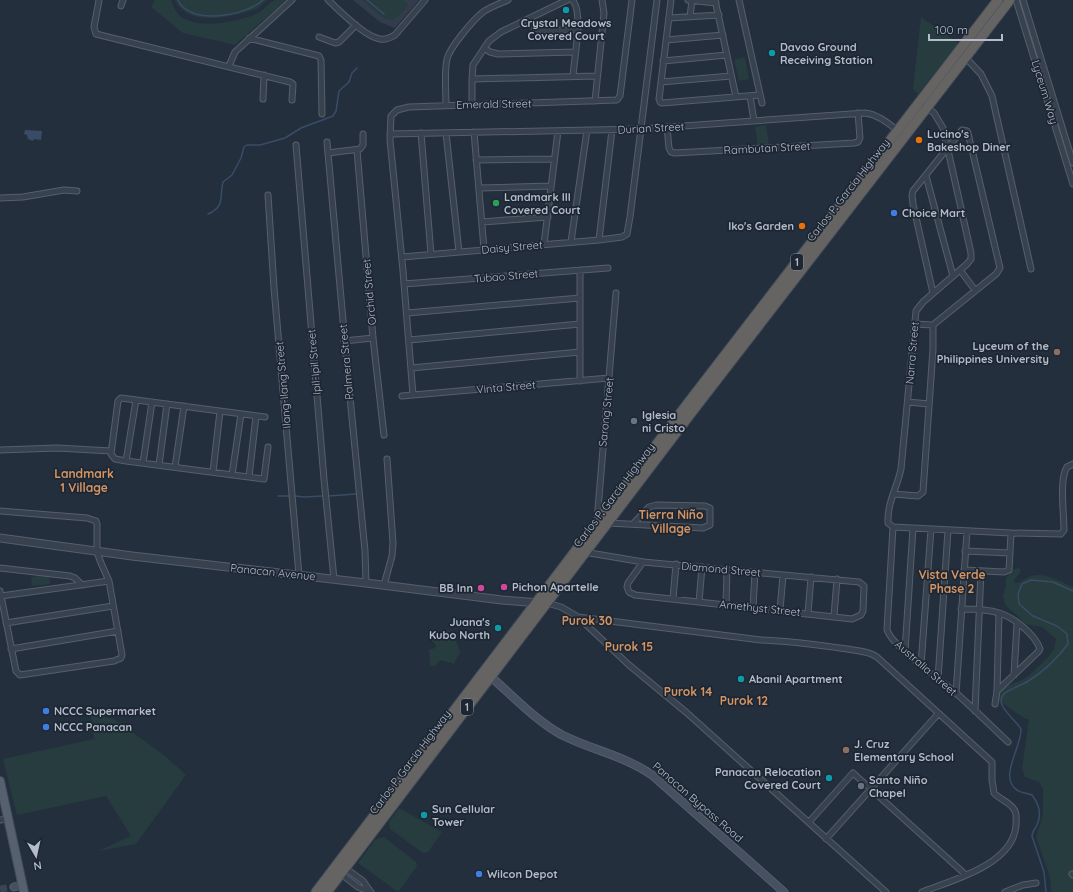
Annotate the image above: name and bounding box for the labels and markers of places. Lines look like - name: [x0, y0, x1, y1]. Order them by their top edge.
- marker: Crystal Meadows Covered Court: [561, 5, 571, 15]
- place label: Crystal Meadows Covered Court: [521, 16, 611, 43]
- place label: Davao Ground Receiving Station: [780, 40, 873, 67]
- marker: Davao Ground Receiving Station: [767, 48, 777, 58]
- place label: Lucino's Bakeshop Diner: [927, 127, 1011, 154]
- marker: Lucino's Bakeshop Diner: [914, 135, 924, 145]
- place label: Landmark III Covered Court: [504, 190, 581, 217]
- marker: Landmark III Covered Court: [491, 198, 501, 208]
- place label: Choice Mart: [902, 206, 965, 220]
- marker: Choice Mart: [889, 208, 899, 218]
- place label: Iko's Garden: [728, 219, 794, 233]
- marker: Iko's Garden: [797, 221, 807, 231]
- place label: Lyceum of the Philippines University: [937, 339, 1050, 366]
- marker: Lyceum of the Philippines University: [1052, 347, 1062, 357]
- place label: Iglesia ni Cristo: [642, 408, 685, 435]
- marker: Iglesia ni Cristo: [629, 416, 639, 426]
- place label: Pichon Apartelle: [512, 580, 599, 594]
- place label: BB Inn: [439, 581, 473, 595]
- marker: Pichon Apartelle: [499, 582, 509, 592]
- marker: BB Inn: [476, 583, 486, 593]
- place label: Juana's Kubo North: [429, 615, 490, 642]
- marker: Juana's Kubo North: [493, 623, 503, 633]
- place label: Abanil Apartment: [749, 672, 843, 686]
- marker: Abanil Apartment: [736, 674, 746, 684]
- place label: NCCC Supermarket: [54, 704, 156, 718]
- marker: NCCC Supermarket: [41, 706, 51, 716]
- place label: NCCC Panacan: [54, 720, 132, 734]
- marker: NCCC Panacan: [41, 722, 51, 732]
- place label: J. Cruz Elementary School: [854, 737, 954, 764]
- marker: J. Cruz Elementary School: [841, 745, 851, 755]
- place label: Panacan Relocation Covered Court: [715, 765, 821, 792]
- marker: Panacan Relocation Covered Court: [824, 773, 834, 783]
- place label: Santo Niño Chapel: [869, 773, 928, 800]
- marker: Santo Niño Chapel: [856, 781, 866, 791]
- place label: Sun Cellular Tower: [432, 802, 495, 829]
- marker: Sun Cellular Tower: [419, 810, 429, 820]
- place label: Wilcon Depot: [487, 867, 558, 881]
- marker: Wilcon Depot: [474, 869, 484, 879]

